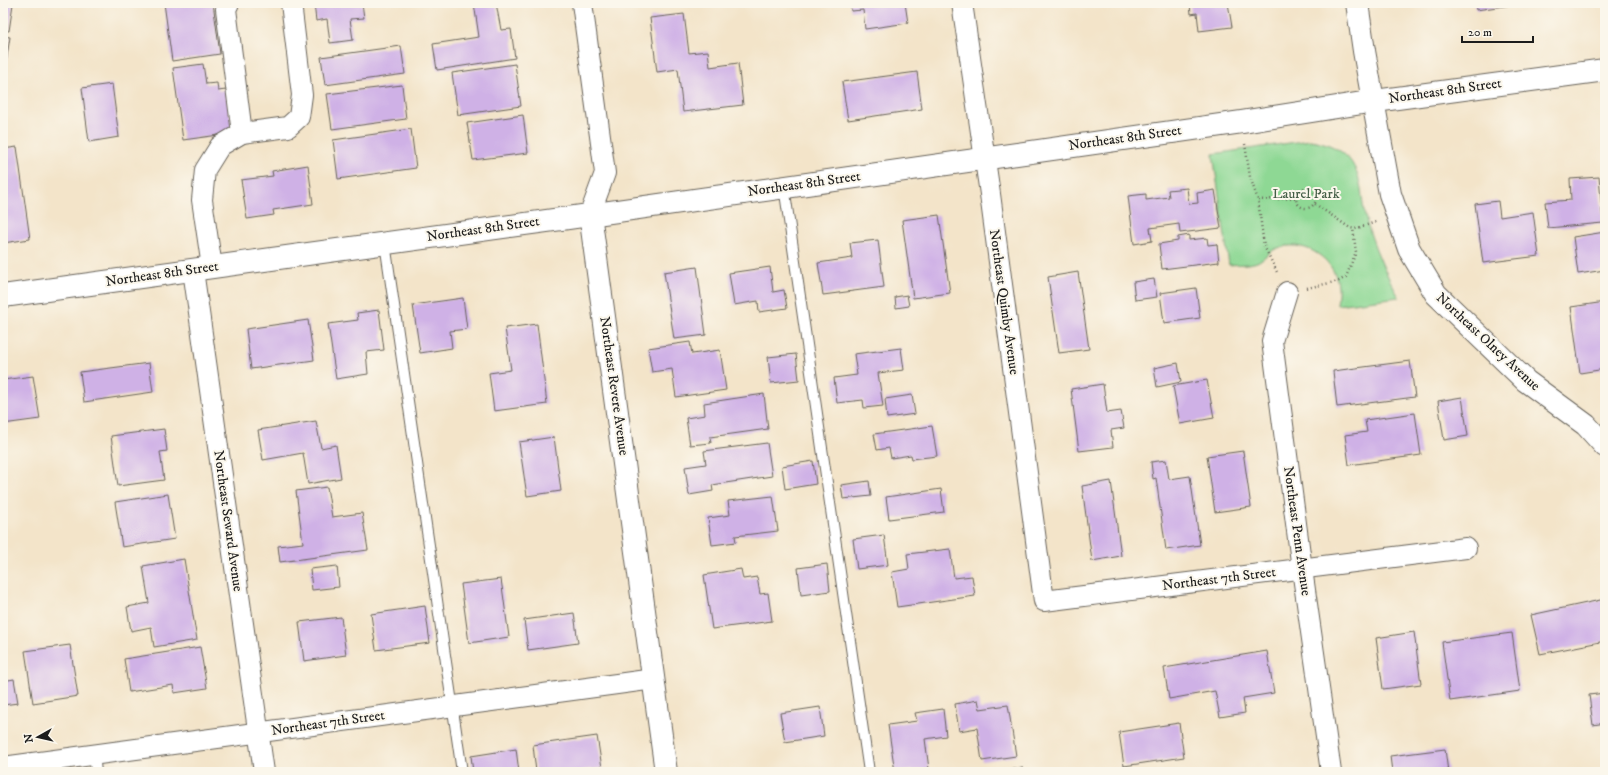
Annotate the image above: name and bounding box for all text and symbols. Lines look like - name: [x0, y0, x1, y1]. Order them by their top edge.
- scale bar: [1462, 18, 1533, 44]
- text: 20 m: [1468, 25, 1492, 40]
- street label: Northeast 8th Street: [1387, 74, 1503, 108]
- street label: Northeast 8th Street: [1067, 121, 1183, 155]
- street label: Northeast 8th Street: [746, 167, 862, 201]
- park label: Laurel Park: [1272, 185, 1340, 203]
- street label: Northeast 8th Street: [425, 212, 541, 246]
- street label: Northeast Quimby Avenue: [985, 228, 1023, 376]
- street label: Northeast 8th Street: [104, 257, 220, 291]
- street label: Northeast Olney Avenue: [1432, 289, 1544, 395]
- street label: Northeast Revere Avenue: [595, 315, 633, 457]
- street label: Northeast Seward Avenue: [209, 449, 247, 593]
- street label: Northeast Penn Avenue: [1279, 465, 1315, 597]
- street label: Northeast 7th Street: [1161, 563, 1277, 595]
- street label: Northeast 7th Street: [270, 706, 386, 740]
- north arrow: [18, 717, 58, 757]
- text: N: [22, 733, 37, 744]

